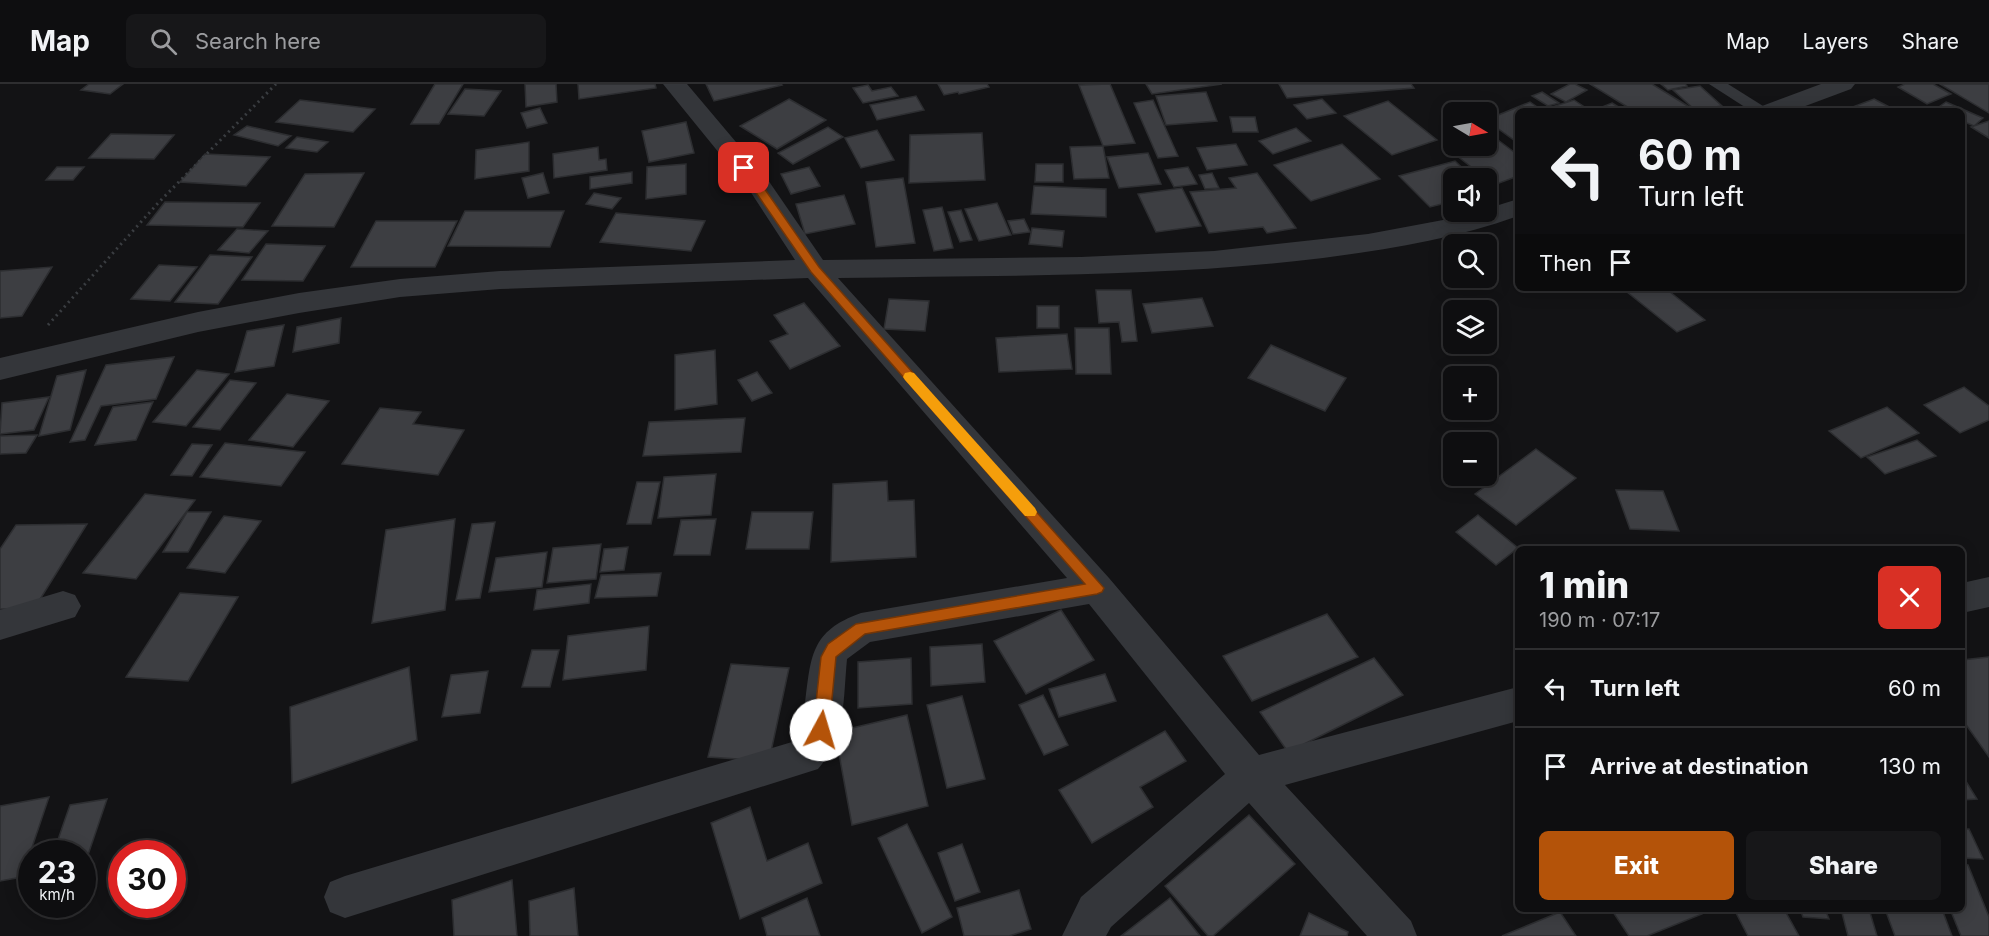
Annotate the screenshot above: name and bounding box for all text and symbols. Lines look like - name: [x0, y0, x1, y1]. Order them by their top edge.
- search box: [126, 14, 546, 68]
- text: Map: [30, 24, 90, 58]
- icon: search: [147, 25, 180, 58]
- text: Search here: [195, 28, 321, 54]
- text: Map: [1726, 29, 1770, 54]
- text: Layers: [1803, 29, 1869, 54]
- text: Share: [1902, 29, 1959, 54]
- north arrow: [1443, 102, 1497, 156]
- map controls: [1443, 102, 1497, 486]
- text: 60 m: [1638, 129, 1742, 180]
- icon: left: [1539, 132, 1617, 210]
- pin: [718, 142, 769, 193]
- icon: arrive: [727, 151, 760, 184]
- button: sound: [1443, 168, 1497, 222]
- text: Turn left: [1638, 180, 1744, 213]
- button: search: [1443, 234, 1497, 288]
- icon: arrive: [1604, 246, 1637, 279]
- text: Then: [1539, 250, 1592, 276]
- button: layers: [1443, 300, 1497, 354]
- button: +: [1443, 366, 1497, 420]
- button: −: [1443, 432, 1497, 486]
- text: 1 min: [1539, 563, 1629, 607]
- button: close: [1878, 566, 1941, 629]
- text: 190 m · 07:17: [1539, 608, 1660, 632]
- icon: left: [1539, 672, 1572, 705]
- text: Turn left: [1590, 675, 1680, 701]
- text: 60 m: [1888, 675, 1941, 701]
- position arrow: [789, 698, 853, 762]
- icon: arrive: [1539, 750, 1572, 783]
- text: Arrive at destination: [1590, 753, 1809, 779]
- text: 130 m: [1879, 753, 1941, 779]
- button: Exit: [1539, 831, 1734, 900]
- button: Share: [1746, 831, 1941, 900]
- speed limit sign: 30: [108, 840, 186, 918]
- text: 23: [38, 854, 76, 890]
- text: km/h: [39, 885, 75, 904]

